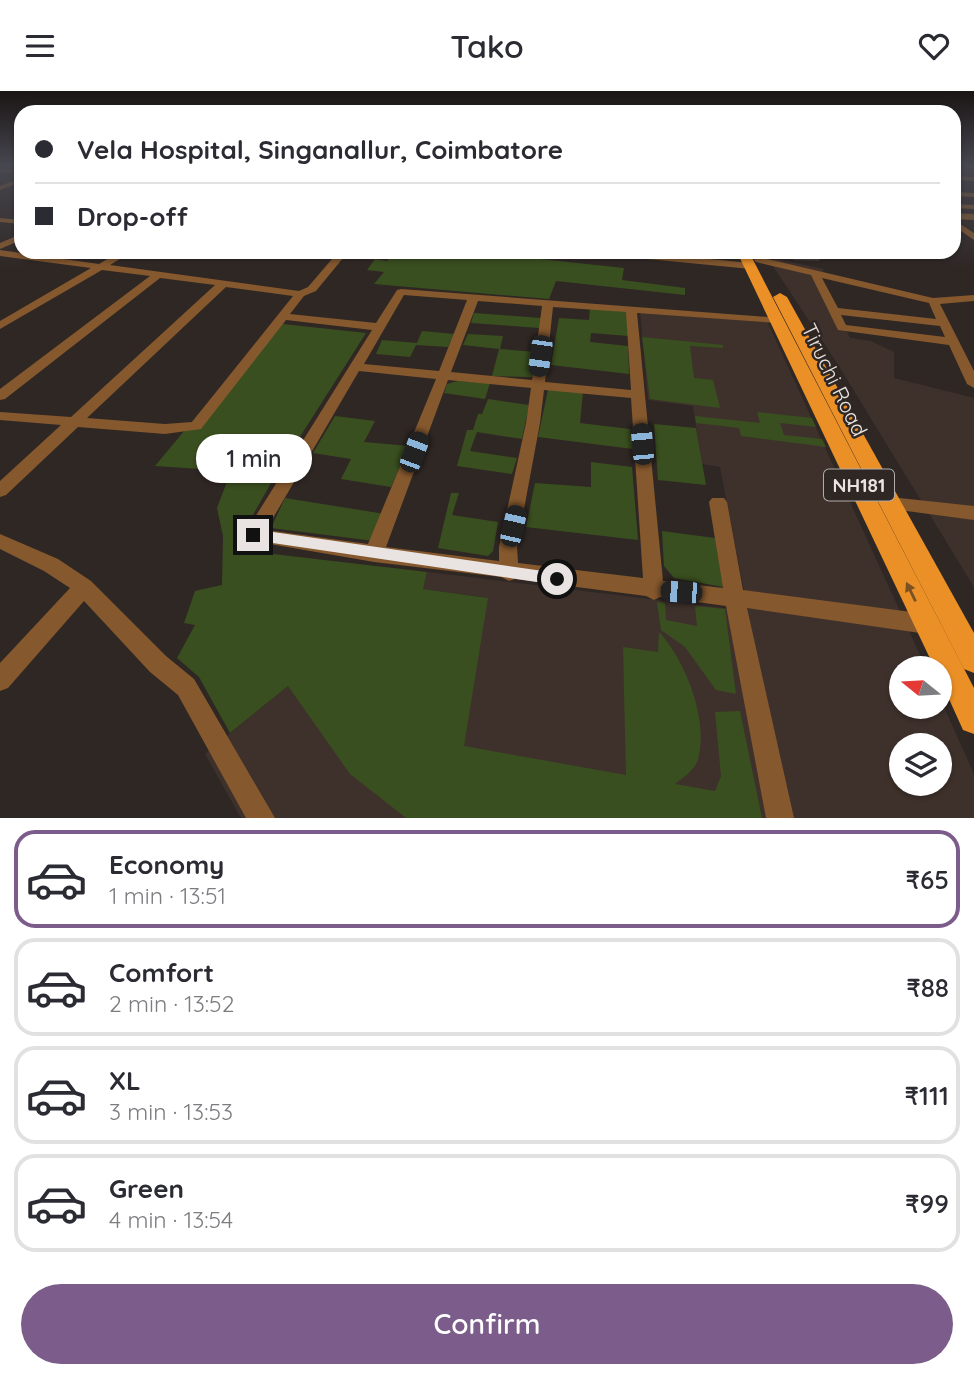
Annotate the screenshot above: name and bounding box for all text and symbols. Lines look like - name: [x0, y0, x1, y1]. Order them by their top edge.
- text: Tako: [450, 26, 524, 66]
- icon: menu: [21, 27, 59, 65]
- icon: heart: [915, 27, 953, 65]
- text: Vela Hospital, Singanallur, Coimbatore: [77, 133, 563, 166]
- text: Drop-off: [77, 200, 188, 233]
- street label: Tiruchi Road: [796, 319, 873, 440]
- car: [527, 334, 554, 378]
- car: [630, 422, 655, 466]
- car: [397, 429, 432, 475]
- callout: 1 min: [195, 433, 311, 483]
- text: 1 min: [226, 444, 282, 473]
- road number: NH181: [824, 469, 894, 501]
- car: [499, 503, 528, 549]
- route end: [237, 519, 269, 551]
- route start: [541, 563, 573, 595]
- car: [660, 580, 703, 604]
- one-way arrow: [906, 582, 917, 602]
- north arrow: [889, 656, 952, 719]
- map controls: [889, 656, 952, 796]
- button: layers: [889, 733, 952, 796]
- icon: car: [25, 848, 88, 911]
- text: Economy: [109, 848, 224, 881]
- text: ₹65: [906, 863, 949, 896]
- text: 1 min · 13:51: [109, 881, 226, 910]
- icon: car: [25, 956, 88, 1019]
- text: Comfort: [109, 956, 214, 989]
- text: ₹88: [906, 971, 949, 1004]
- text: 2 min · 13:52: [109, 989, 234, 1018]
- icon: car: [25, 1064, 88, 1127]
- text: XL: [109, 1064, 141, 1097]
- text: ₹111: [905, 1079, 949, 1112]
- text: 3 min · 13:53: [109, 1097, 233, 1126]
- icon: car: [25, 1172, 88, 1235]
- text: Green: [109, 1172, 184, 1205]
- text: ₹99: [905, 1187, 949, 1220]
- text: 4 min · 13:54: [109, 1205, 233, 1234]
- button: Confirm: [21, 1284, 953, 1364]

